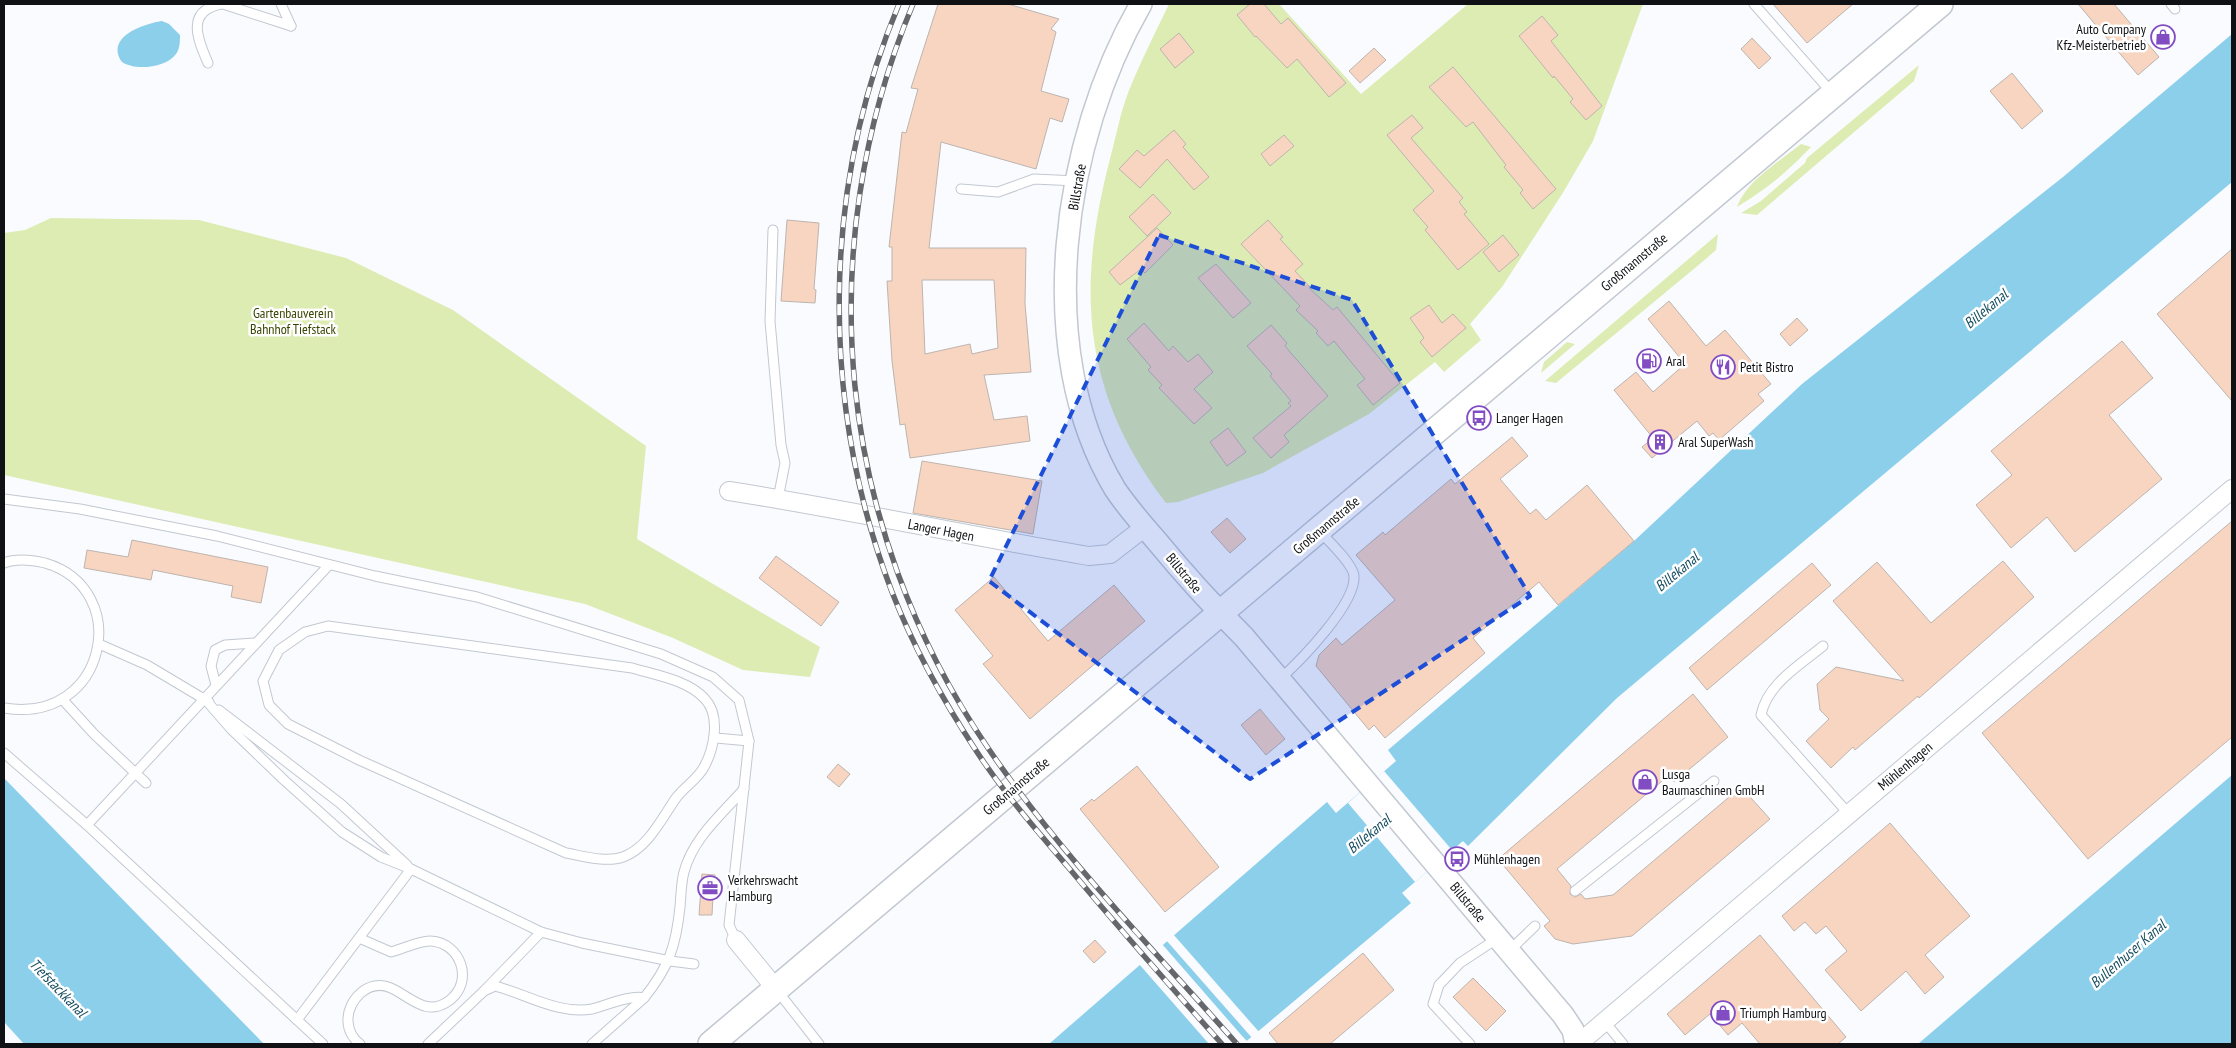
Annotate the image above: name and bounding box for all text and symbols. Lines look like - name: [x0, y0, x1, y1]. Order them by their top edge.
- place label: Auto Company Kfz-Meisterbetrieb: [2057, 20, 2147, 54]
- shop icon: Auto Company Kfz-Meisterbetrieb: [2150, 24, 2176, 50]
- street label: Billstraße: [1064, 162, 1090, 212]
- street label: Großmannstraße: [1597, 229, 1671, 295]
- water label: Billekanal: [1960, 284, 2013, 332]
- park label: Gartenbauverein Bahnhof Tiefstack: [250, 304, 337, 338]
- fuel station icon: Aral: [1636, 348, 1662, 374]
- place label: Aral: [1666, 352, 1686, 370]
- restaurant icon: Petit Bistro: [1710, 354, 1736, 380]
- place label: Petit Bistro: [1740, 358, 1794, 376]
- bus stop icon: Langer Hagen: [1466, 405, 1492, 431]
- place label: Langer Hagen: [1496, 409, 1563, 427]
- building icon: Aral SuperWash: [1647, 429, 1673, 455]
- place label: Aral SuperWash: [1678, 433, 1754, 451]
- street label: Großmannstraße: [1289, 492, 1363, 558]
- street label: Langer Hagen: [906, 515, 976, 545]
- water label: Billekanal: [1651, 547, 1704, 595]
- street label: Billstraße: [1162, 549, 1206, 597]
- street label: Mühlenhagen: [1874, 738, 1936, 794]
- street label: Großmannstraße: [979, 753, 1053, 819]
- place label: Lusga Baumaschinen GmbH: [1662, 765, 1765, 799]
- shop icon: Lusga Baumaschinen GmbH: [1632, 769, 1658, 795]
- water label: Billekanal: [1343, 809, 1396, 857]
- bus stop icon: Mühlenhagen: [1444, 846, 1470, 872]
- place label: Mühlenhagen: [1474, 850, 1540, 868]
- place label: Verkehrswacht Hamburg: [727, 871, 798, 905]
- office icon: Verkehrswacht Hamburg: [697, 875, 723, 901]
- street label: Billstraße: [1446, 878, 1490, 926]
- water label: Bullenhuser Kanal: [2086, 915, 2171, 992]
- water label: Tiefstackkanal: [26, 954, 92, 1022]
- shop icon: Triumph Hamburg: [1710, 1000, 1736, 1026]
- place label: Triumph Hamburg: [1740, 1004, 1827, 1022]

